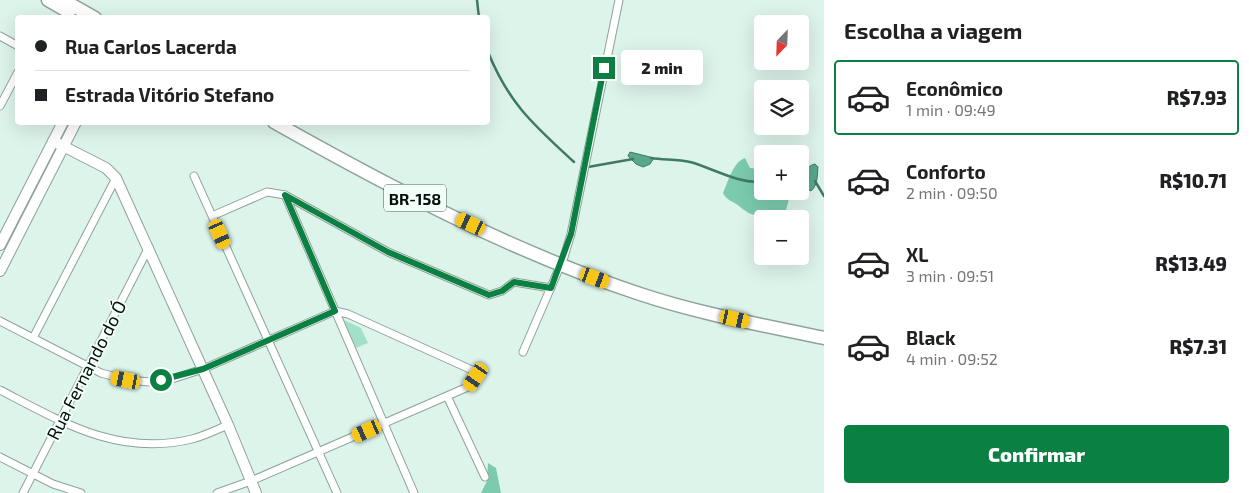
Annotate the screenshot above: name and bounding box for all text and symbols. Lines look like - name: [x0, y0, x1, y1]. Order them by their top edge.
- north arrow: [754, 15, 809, 70]
- map controls: [754, 15, 809, 265]
- text: Escolha a viagem: [844, 17, 1022, 43]
- text: Rua Carlos Lacerda: [65, 35, 237, 58]
- callout: 2 min: [622, 50, 704, 86]
- route end: [593, 57, 615, 79]
- text: 2 min: [641, 58, 683, 77]
- icon: car: [846, 75, 891, 120]
- text: Econômico: [906, 77, 1003, 100]
- button: layers: [754, 80, 809, 135]
- text: Estrada Vitório Stefano: [65, 83, 274, 106]
- text: R$7.93: [1167, 86, 1227, 109]
- text: 1 min · 09:49: [906, 100, 996, 119]
- button: +: [754, 145, 809, 200]
- icon: car: [846, 158, 891, 203]
- text: Conforto: [906, 160, 986, 183]
- text: R$10.71: [1159, 169, 1227, 192]
- text: 2 min · 09:50: [906, 183, 998, 202]
- road number: BR-158: [384, 184, 446, 212]
- button: −: [754, 210, 809, 265]
- car: [454, 211, 487, 237]
- car: [207, 217, 232, 251]
- icon: car: [846, 241, 891, 286]
- text: XL: [906, 243, 928, 266]
- text: R$13.49: [1155, 252, 1227, 275]
- car: [578, 266, 611, 290]
- text: 3 min · 09:51: [906, 266, 994, 285]
- street label: Rua Fernando do Ó: [41, 297, 131, 443]
- car: [718, 308, 751, 330]
- icon: car: [846, 324, 891, 369]
- text: Black: [906, 326, 956, 349]
- text: R$7.31: [1170, 335, 1227, 358]
- text: 4 min · 09:52: [906, 349, 998, 368]
- car: [461, 360, 490, 394]
- route start: [150, 369, 172, 391]
- car: [109, 370, 142, 390]
- car: [350, 418, 383, 444]
- button: Confirmar: [844, 425, 1229, 483]

